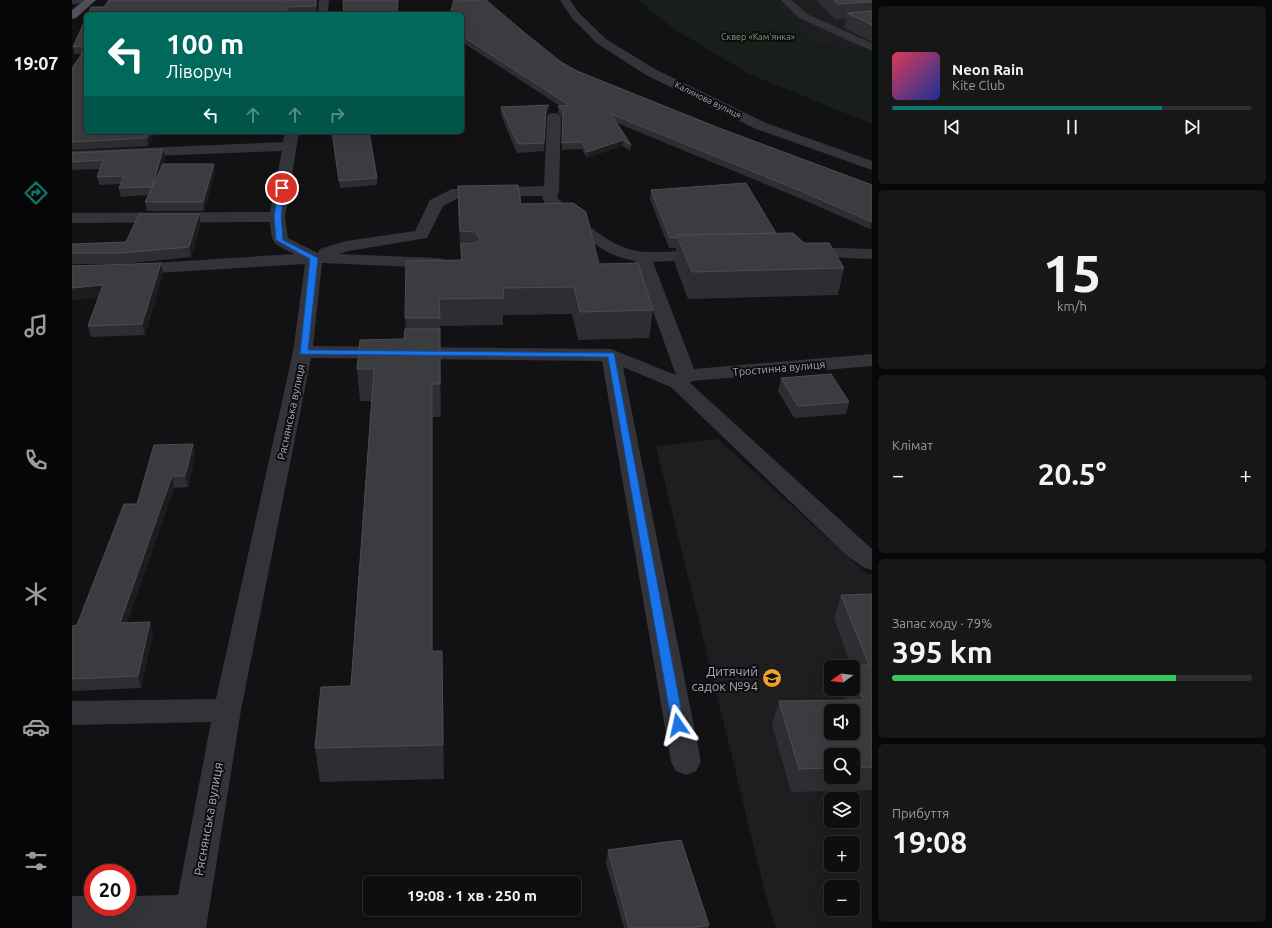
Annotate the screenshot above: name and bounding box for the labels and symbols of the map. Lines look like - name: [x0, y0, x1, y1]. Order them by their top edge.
- park label: Сквер «Кам'янка»: [721, 32, 795, 42]
- street label: Калинова вулиця: [673, 80, 743, 120]
- pin: [265, 171, 299, 205]
- street label: Тростинна вулиця: [732, 358, 826, 378]
- street label: Ряснянська вулиця: [275, 363, 307, 461]
- north arrow: [824, 660, 860, 696]
- place label: Дитячий садок №94: [691, 664, 758, 693]
- school or university icon: Дитячий садок №94: [761, 667, 783, 689]
- position arrow: [657, 704, 699, 746]
- street label: Ряснянська вулиця: [191, 761, 225, 877]
- speed limit sign: 20: [84, 864, 136, 916]

